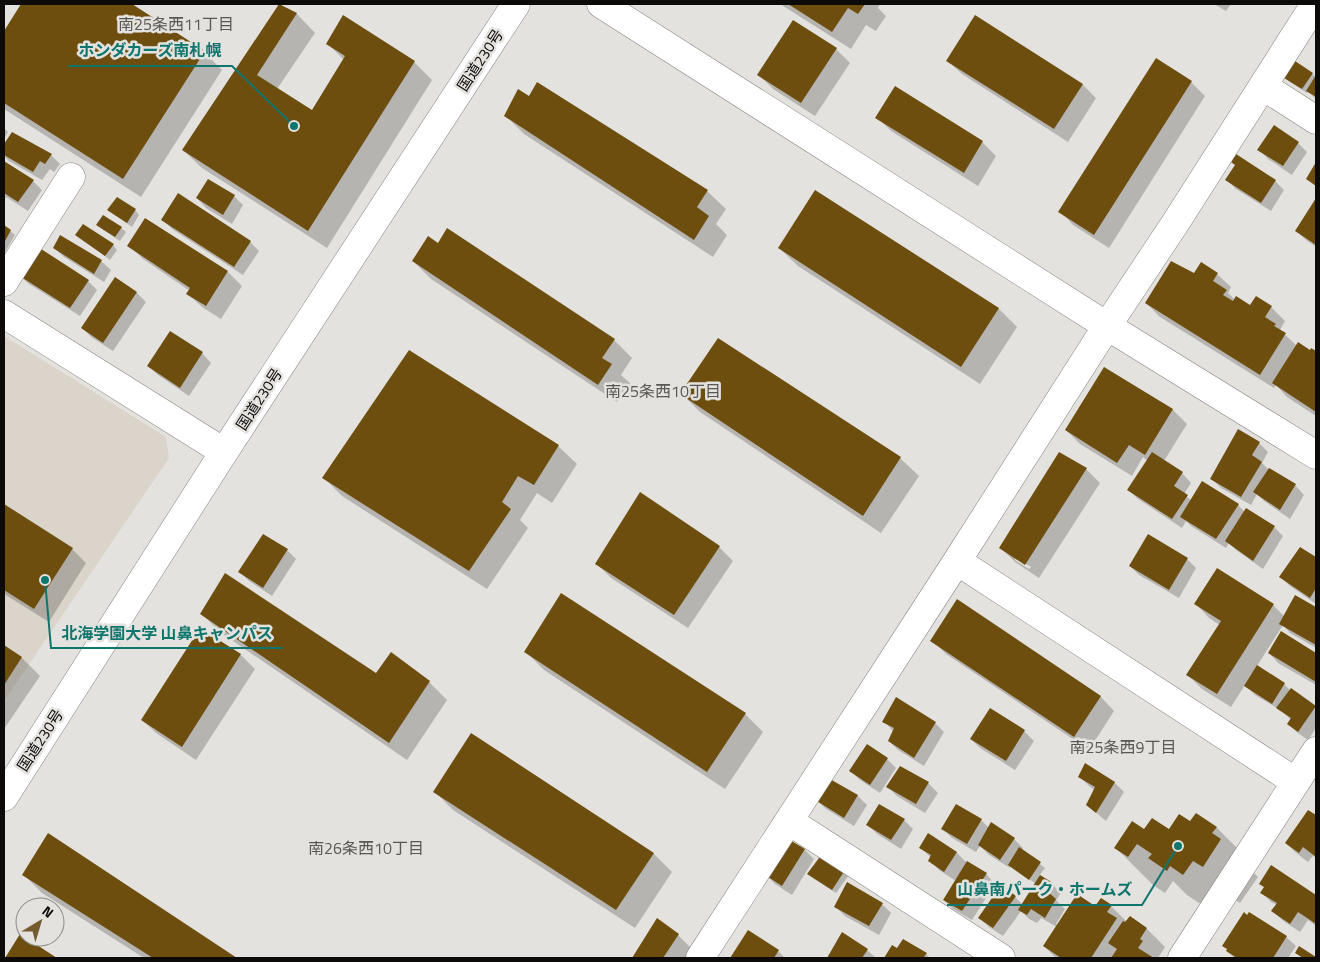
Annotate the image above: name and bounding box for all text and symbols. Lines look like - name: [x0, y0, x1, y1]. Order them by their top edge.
- district label: 南25条西11丁目: [118, 12, 234, 36]
- street label: 国道230号: [451, 24, 509, 96]
- callout: ホンダカーズ南札幌: [68, 35, 232, 66]
- text: ホンダカーズ南札幌: [78, 38, 222, 62]
- street label: 国道230号: [230, 363, 288, 435]
- district label: 南25条西10丁目: [605, 379, 721, 403]
- callout: 北海学園大学 山鼻キャンパス: [51, 617, 283, 648]
- text: 北海学園大学 山鼻キャンパス: [61, 621, 273, 645]
- street label: 国道230号: [11, 704, 69, 776]
- district label: 南25条西9丁目: [1070, 735, 1176, 759]
- district label: 南26条西10丁目: [308, 836, 424, 860]
- callout: 山鼻南パーク・ホームズ: [947, 874, 1142, 905]
- text: 山鼻南パーク・ホームズ: [957, 877, 1133, 901]
- north arrow: [15, 897, 65, 947]
- text: N: [38, 900, 59, 923]

